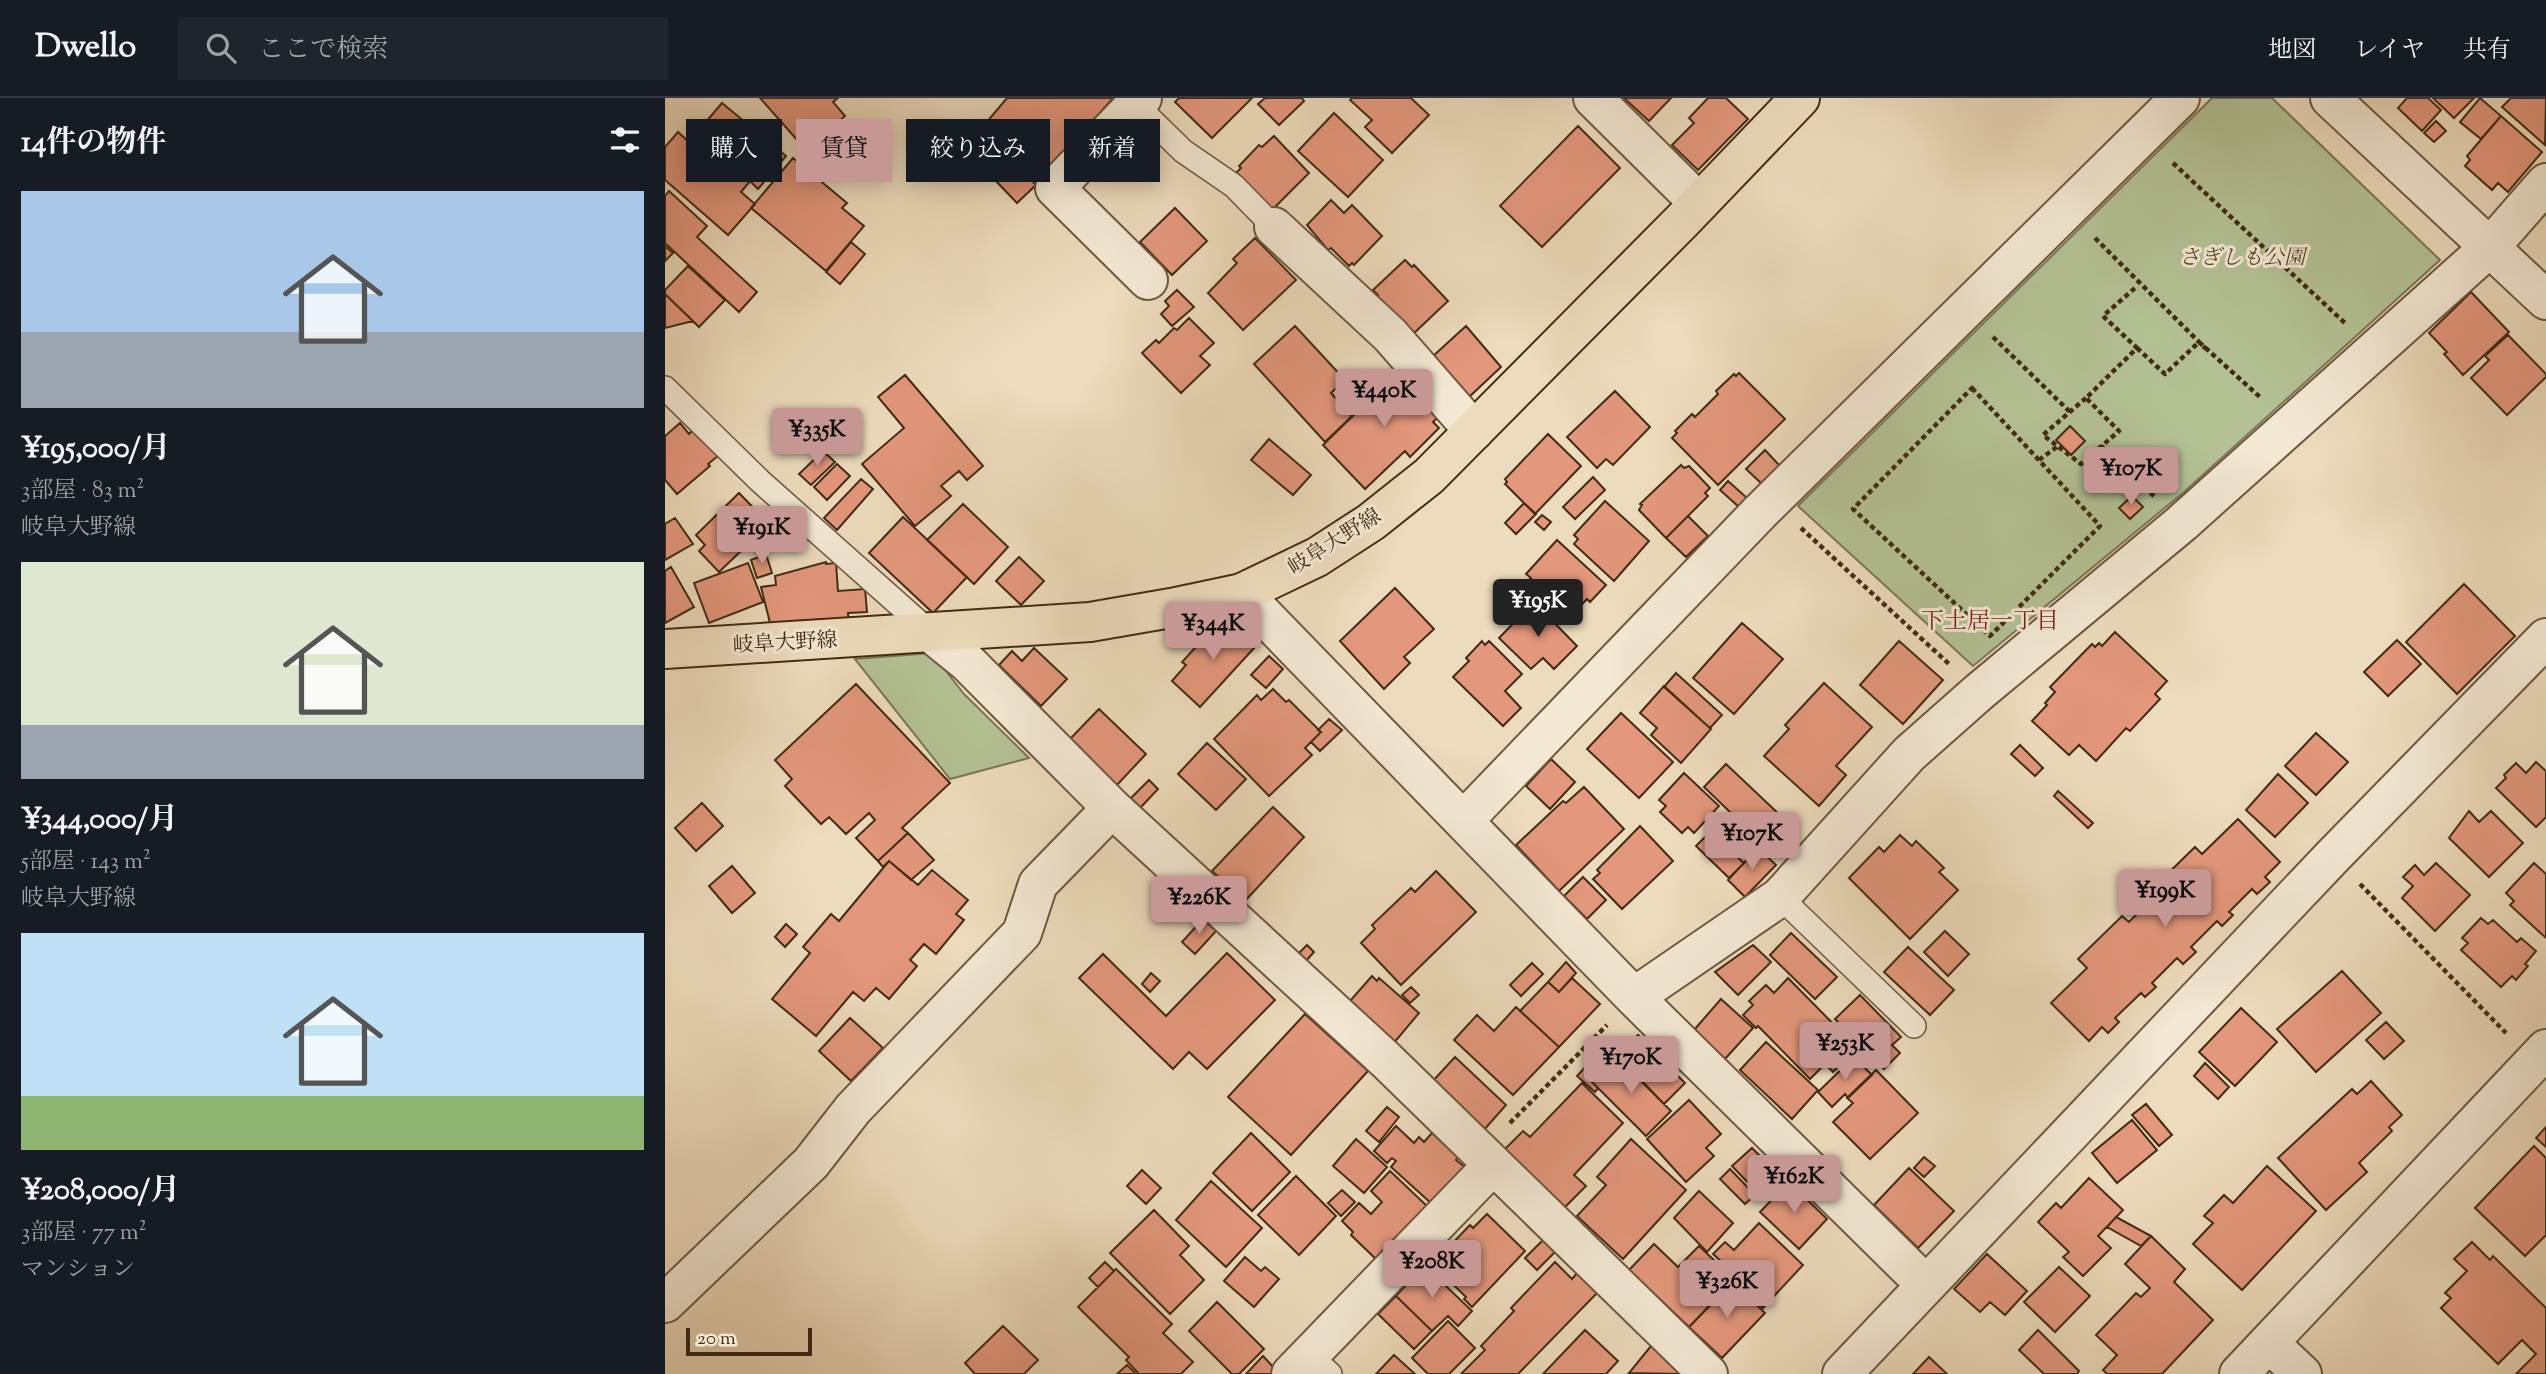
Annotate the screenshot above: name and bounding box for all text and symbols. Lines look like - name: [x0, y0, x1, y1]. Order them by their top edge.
- search box: [178, 17, 668, 80]
- text: Dwello: [35, 24, 136, 72]
- icon: search: [202, 29, 240, 67]
- text: ここで検索: [258, 32, 388, 69]
- text: 地図: [2268, 34, 2316, 68]
- text: レイヤ: [2354, 34, 2425, 68]
- text: 共有: [2463, 34, 2511, 68]
- chip: 購入: [686, 119, 782, 182]
- chip: 賃貸: [796, 119, 892, 182]
- chip: 絞り込み: [906, 119, 1050, 182]
- chip: 新着: [1064, 119, 1160, 182]
- icon: filters: [606, 121, 644, 159]
- text: 14件の物件: [21, 122, 166, 165]
- icon: home: [270, 236, 396, 362]
- park label: さぎしも公園: [2179, 244, 2308, 274]
- pin: ¥440K: [1335, 370, 1433, 429]
- text: ¥440K: [1351, 375, 1417, 408]
- pin: ¥335K: [768, 408, 866, 468]
- text: ¥335K: [788, 414, 846, 447]
- text: ¥195,000/月: [21, 428, 171, 471]
- pin: ¥107K: [2082, 448, 2180, 507]
- text: ¥107K: [2100, 453, 2162, 486]
- text: 3部屋 · 83 m²: [21, 475, 144, 508]
- street label: 岐阜大野線: [1283, 502, 1388, 583]
- pin: ¥191K: [713, 506, 811, 566]
- text: 岐阜大野線: [21, 512, 136, 545]
- text: ¥191K: [733, 512, 791, 545]
- pin: ¥195K: [1489, 580, 1587, 639]
- text: ¥195K: [1509, 585, 1567, 618]
- pin: ¥344K: [1164, 602, 1262, 662]
- district label: 下土居一丁目: [1921, 606, 2059, 639]
- icon: home: [270, 607, 396, 733]
- text: ¥344K: [1181, 608, 1245, 641]
- street label: 岐阜大野線: [732, 626, 838, 662]
- text: ¥344,000/月: [21, 799, 178, 842]
- pin: ¥107K: [1703, 812, 1801, 872]
- text: ¥107K: [1721, 818, 1783, 851]
- text: 5部屋 · 143 m²: [21, 846, 151, 879]
- pin: ¥199K: [2116, 870, 2214, 929]
- text: ¥199K: [2134, 875, 2196, 908]
- pin: ¥226K: [1150, 876, 1248, 936]
- text: ¥226K: [1167, 882, 1231, 915]
- text: 岐阜大野線: [21, 883, 136, 916]
- icon: home: [270, 978, 396, 1104]
- pin: ¥253K: [1796, 1023, 1894, 1082]
- text: ¥253K: [1815, 1028, 1875, 1061]
- pin: ¥170K: [1582, 1037, 1680, 1096]
- text: ¥170K: [1600, 1042, 1662, 1075]
- pin: ¥162K: [1745, 1156, 1843, 1215]
- text: ¥162K: [1763, 1161, 1825, 1194]
- text: ¥208,000/月: [21, 1170, 180, 1213]
- text: 3部屋 · 77 m²: [21, 1217, 147, 1250]
- pin: ¥208K: [1383, 1240, 1481, 1300]
- text: ¥208K: [1399, 1246, 1465, 1279]
- text: マンション: [21, 1254, 135, 1287]
- pin: ¥326K: [1678, 1260, 1776, 1320]
- text: ¥326K: [1696, 1266, 1758, 1299]
- scale bar: [686, 1325, 812, 1357]
- text: 20 m: [697, 1326, 736, 1353]

